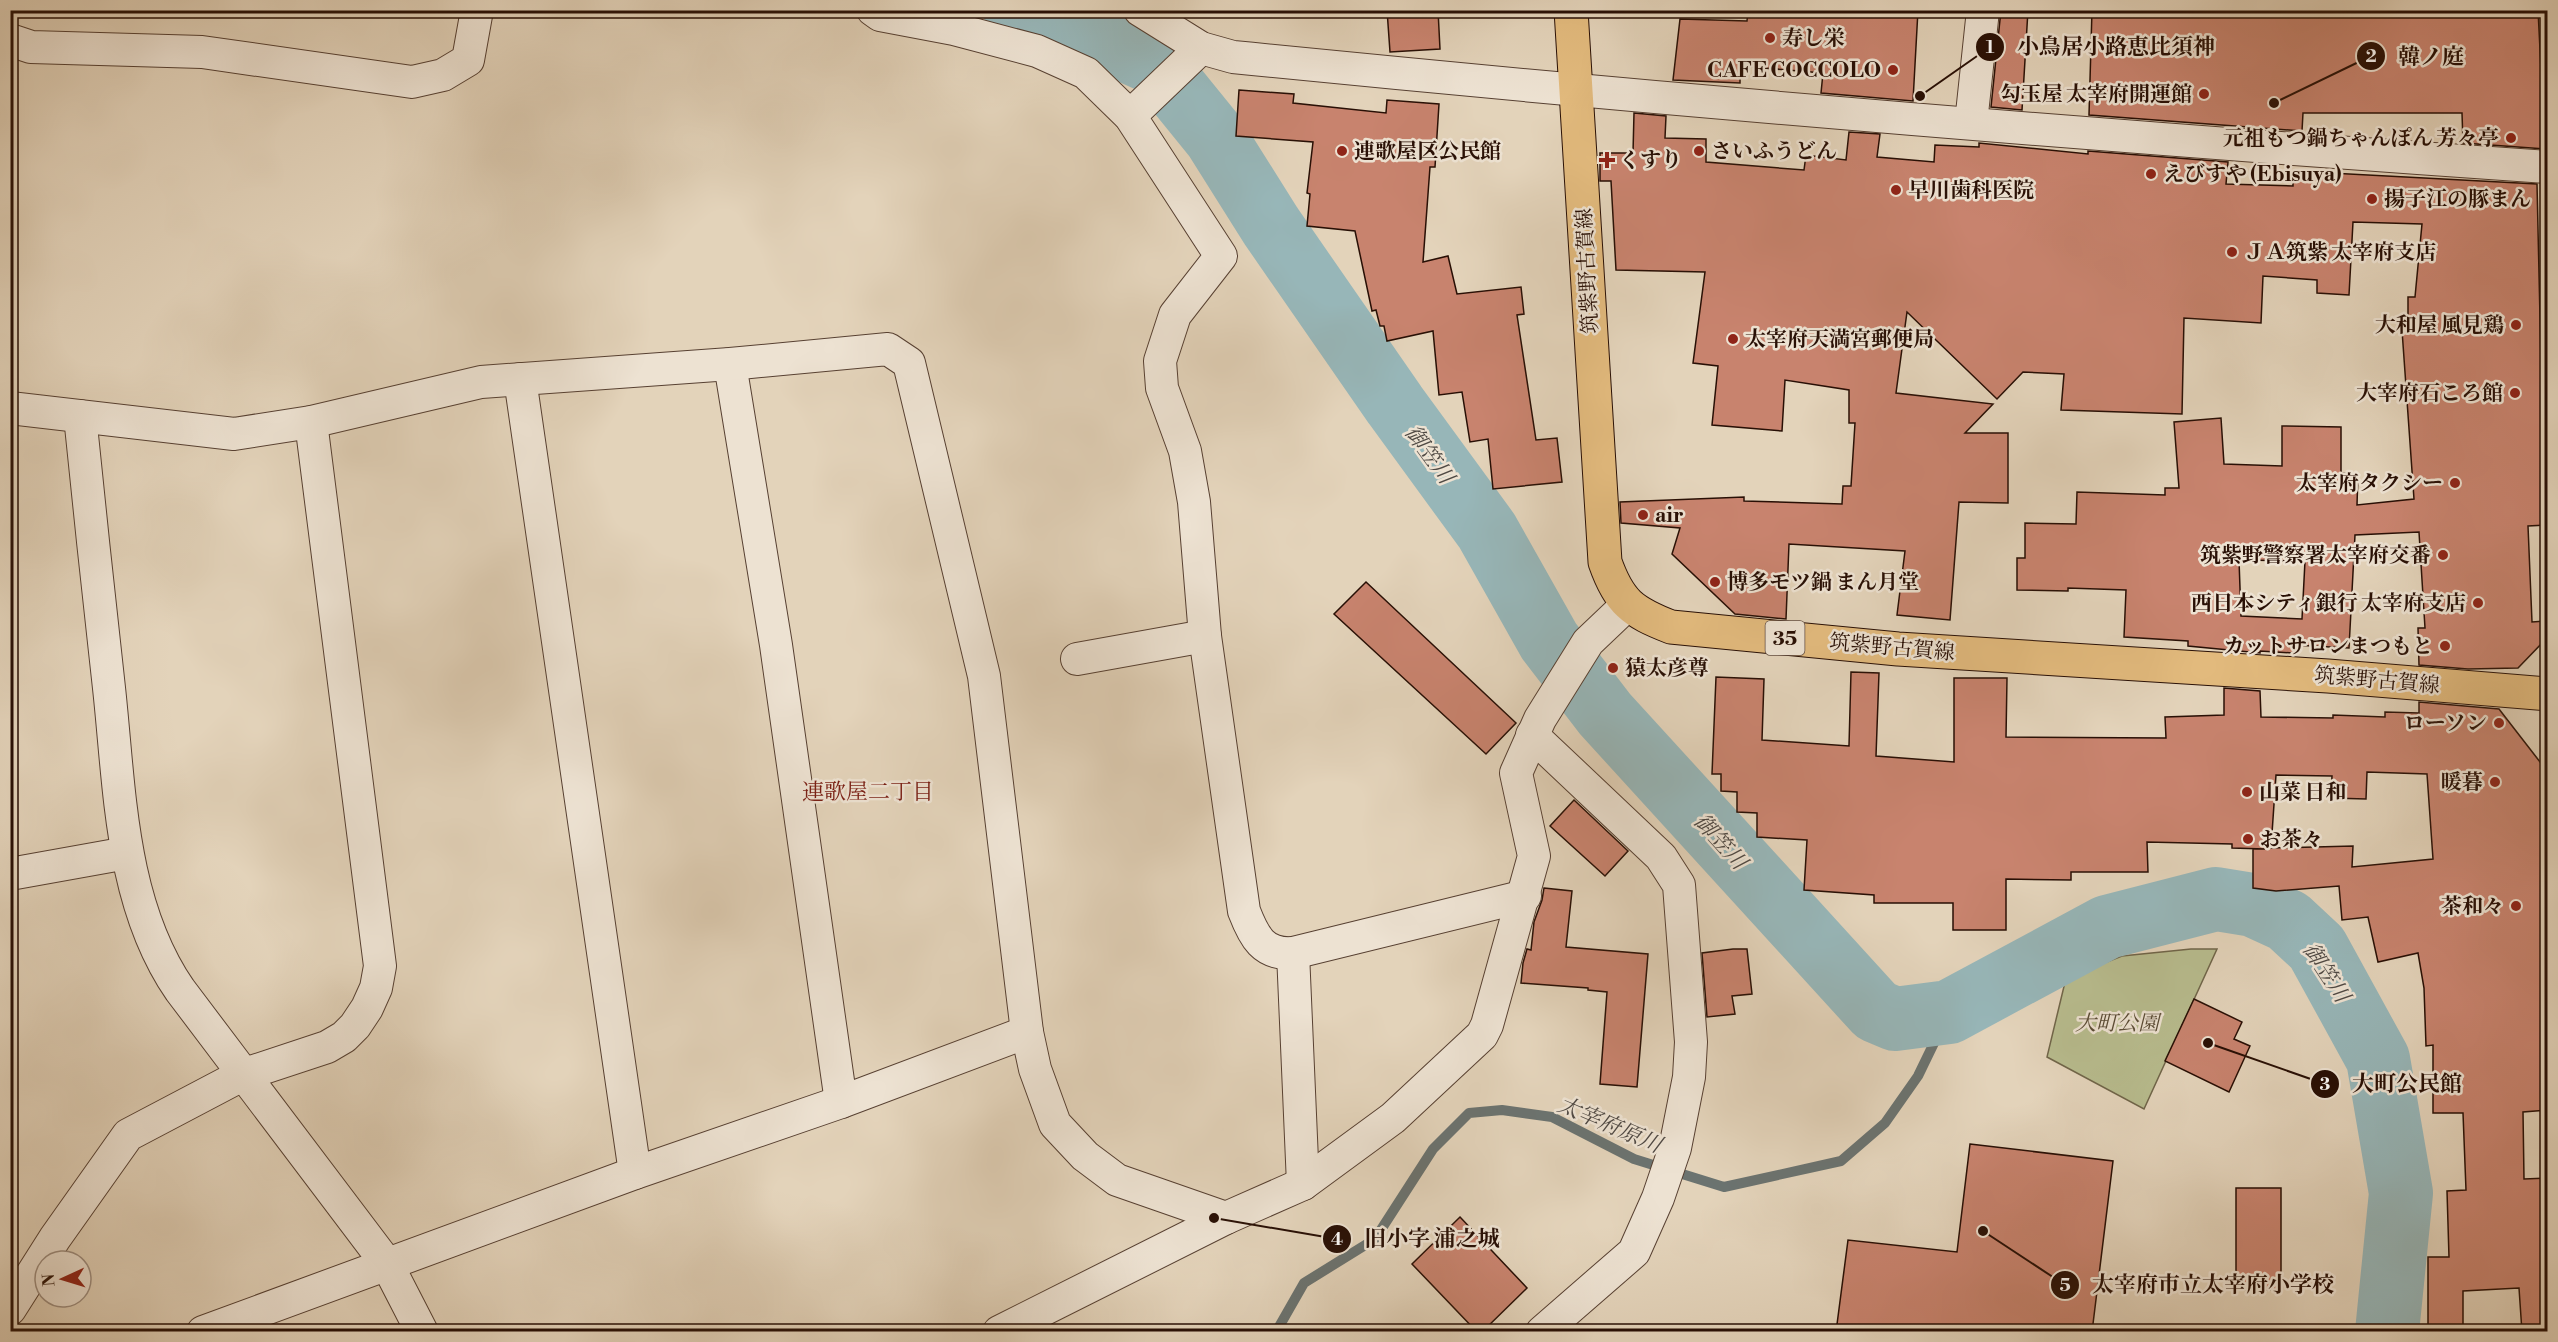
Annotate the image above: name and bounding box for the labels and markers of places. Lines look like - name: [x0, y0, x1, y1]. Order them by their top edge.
- place label: 寿し栄: [1782, 26, 1845, 52]
- callout: 小鳥居小路恵比須神: [1975, 27, 2227, 67]
- marker: 寿し栄: [1763, 31, 1777, 45]
- callout: 韓ノ庭: [2356, 36, 2476, 76]
- place label: CAFE COCCOLO: [1707, 58, 1881, 84]
- marker: CAFE COCCOLO: [1886, 63, 1900, 77]
- place label: 勾玉屋 太宰府開運館: [2000, 82, 2192, 108]
- marker: 勾玉屋 太宰府開運館: [2197, 87, 2211, 101]
- place label: 元祖もつ鍋ちゃんぽん 芳々亭: [2223, 126, 2499, 152]
- marker: 元祖もつ鍋ちゃんぽん 芳々亭: [2504, 131, 2518, 145]
- place label: 連歌屋区公民館: [1354, 139, 1501, 165]
- place label: さいふうどん: [1711, 139, 1837, 165]
- marker: 連歌屋区公民館: [1335, 144, 1349, 158]
- marker: さいふうどん: [1692, 144, 1706, 158]
- place label: くすり: [1619, 148, 1682, 174]
- marker: くすり: [1600, 153, 1614, 167]
- place label: えびすや (Ebisuya): [2163, 162, 2342, 188]
- marker: えびすや (Ebisuya): [2144, 167, 2158, 181]
- place label: 早川歯科医院: [1908, 178, 2034, 204]
- marker: 早川歯科医院: [1889, 183, 1903, 197]
- place label: 揚子江の豚まん: [2384, 187, 2531, 213]
- marker: 揚子江の豚まん: [2365, 192, 2379, 206]
- place label: ＪＡ筑紫 太宰府支店: [2244, 240, 2436, 266]
- marker: ＪＡ筑紫 太宰府支店: [2225, 245, 2239, 259]
- place label: 大和屋 風見鶏: [2375, 313, 2504, 339]
- marker: 大和屋 風見鶏: [2509, 318, 2523, 332]
- place label: 太宰府天満宮郵便局: [1745, 327, 1934, 353]
- marker: 太宰府天満宮郵便局: [1726, 332, 1740, 346]
- place label: 大宰府石ころ館: [2356, 381, 2503, 407]
- marker: 大宰府石ころ館: [2508, 386, 2522, 400]
- place label: 太宰府タクシー: [2296, 471, 2443, 497]
- marker: 太宰府タクシー: [2448, 476, 2462, 490]
- place label: air: [1655, 503, 1684, 529]
- marker: air: [1636, 508, 1650, 522]
- place label: 筑紫野警察署太宰府交番: [2200, 543, 2431, 569]
- marker: 筑紫野警察署太宰府交番: [2436, 548, 2450, 562]
- place label: 博多モツ鍋 まん月堂: [1727, 570, 1919, 596]
- marker: 博多モツ鍋 まん月堂: [1708, 575, 1722, 589]
- place label: 西日本シティ銀行 太宰府支店: [2191, 591, 2466, 617]
- marker: 西日本シティ銀行 太宰府支店: [2471, 596, 2485, 610]
- place label: カットサロンまつもと: [2223, 634, 2433, 660]
- marker: カットサロンまつもと: [2438, 639, 2452, 653]
- place label: 猿太彦尊: [1625, 656, 1709, 682]
- marker: 猿太彦尊: [1606, 661, 1620, 675]
- place label: ローソン: [2404, 711, 2487, 737]
- marker: ローソン: [2492, 716, 2506, 730]
- place label: 暖暮: [2441, 770, 2483, 796]
- marker: 暖暮: [2488, 775, 2502, 789]
- place label: 山菜 日和: [2259, 780, 2346, 806]
- marker: 山菜 日和: [2240, 785, 2254, 799]
- place label: お茶々: [2260, 827, 2323, 853]
- marker: お茶々: [2241, 832, 2255, 846]
- place label: 茶和々: [2441, 894, 2504, 920]
- marker: 茶和々: [2509, 899, 2523, 913]
- callout: 大町公民館: [2310, 1064, 2474, 1104]
- callout: 旧小字 浦之城: [1322, 1219, 1511, 1259]
- callout: 太宰府市立太宰府小学校: [2050, 1265, 2346, 1305]

